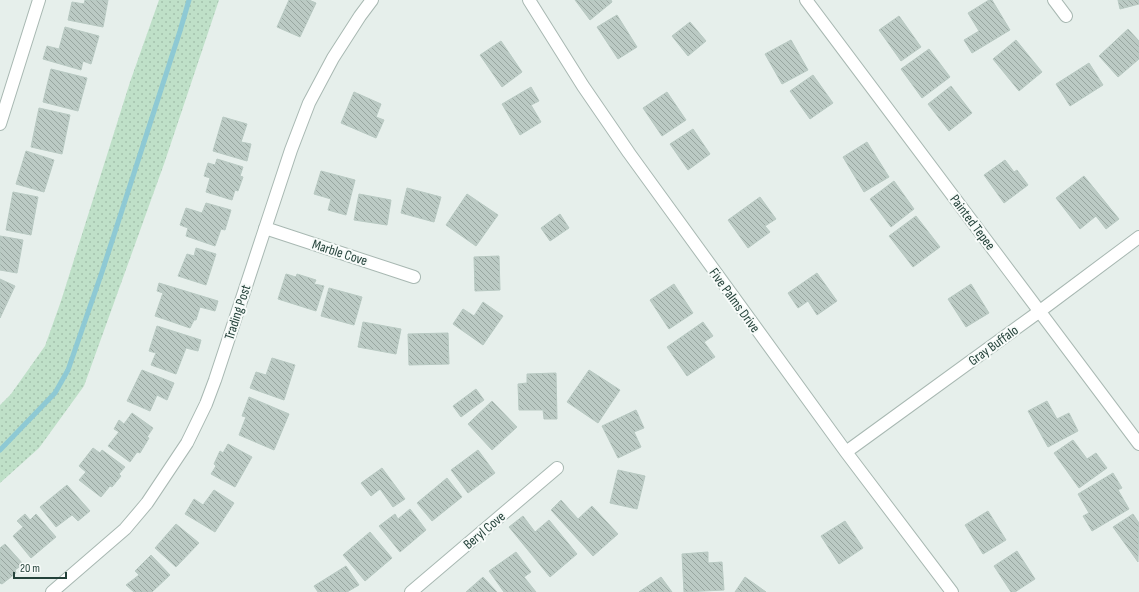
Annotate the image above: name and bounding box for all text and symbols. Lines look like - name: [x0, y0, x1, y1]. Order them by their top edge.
- street label: Painted Tepee: [946, 191, 999, 253]
- street label: Marble Cove: [310, 236, 370, 269]
- street label: Five Palms Drive: [705, 265, 764, 336]
- street label: Trading Post: [221, 282, 254, 342]
- street label: Gray Buffalo: [965, 322, 1022, 369]
- street label: Beryl Cove: [460, 508, 509, 553]
- scale bar: [14, 554, 66, 580]
- text: 20 m: [20, 561, 40, 576]

